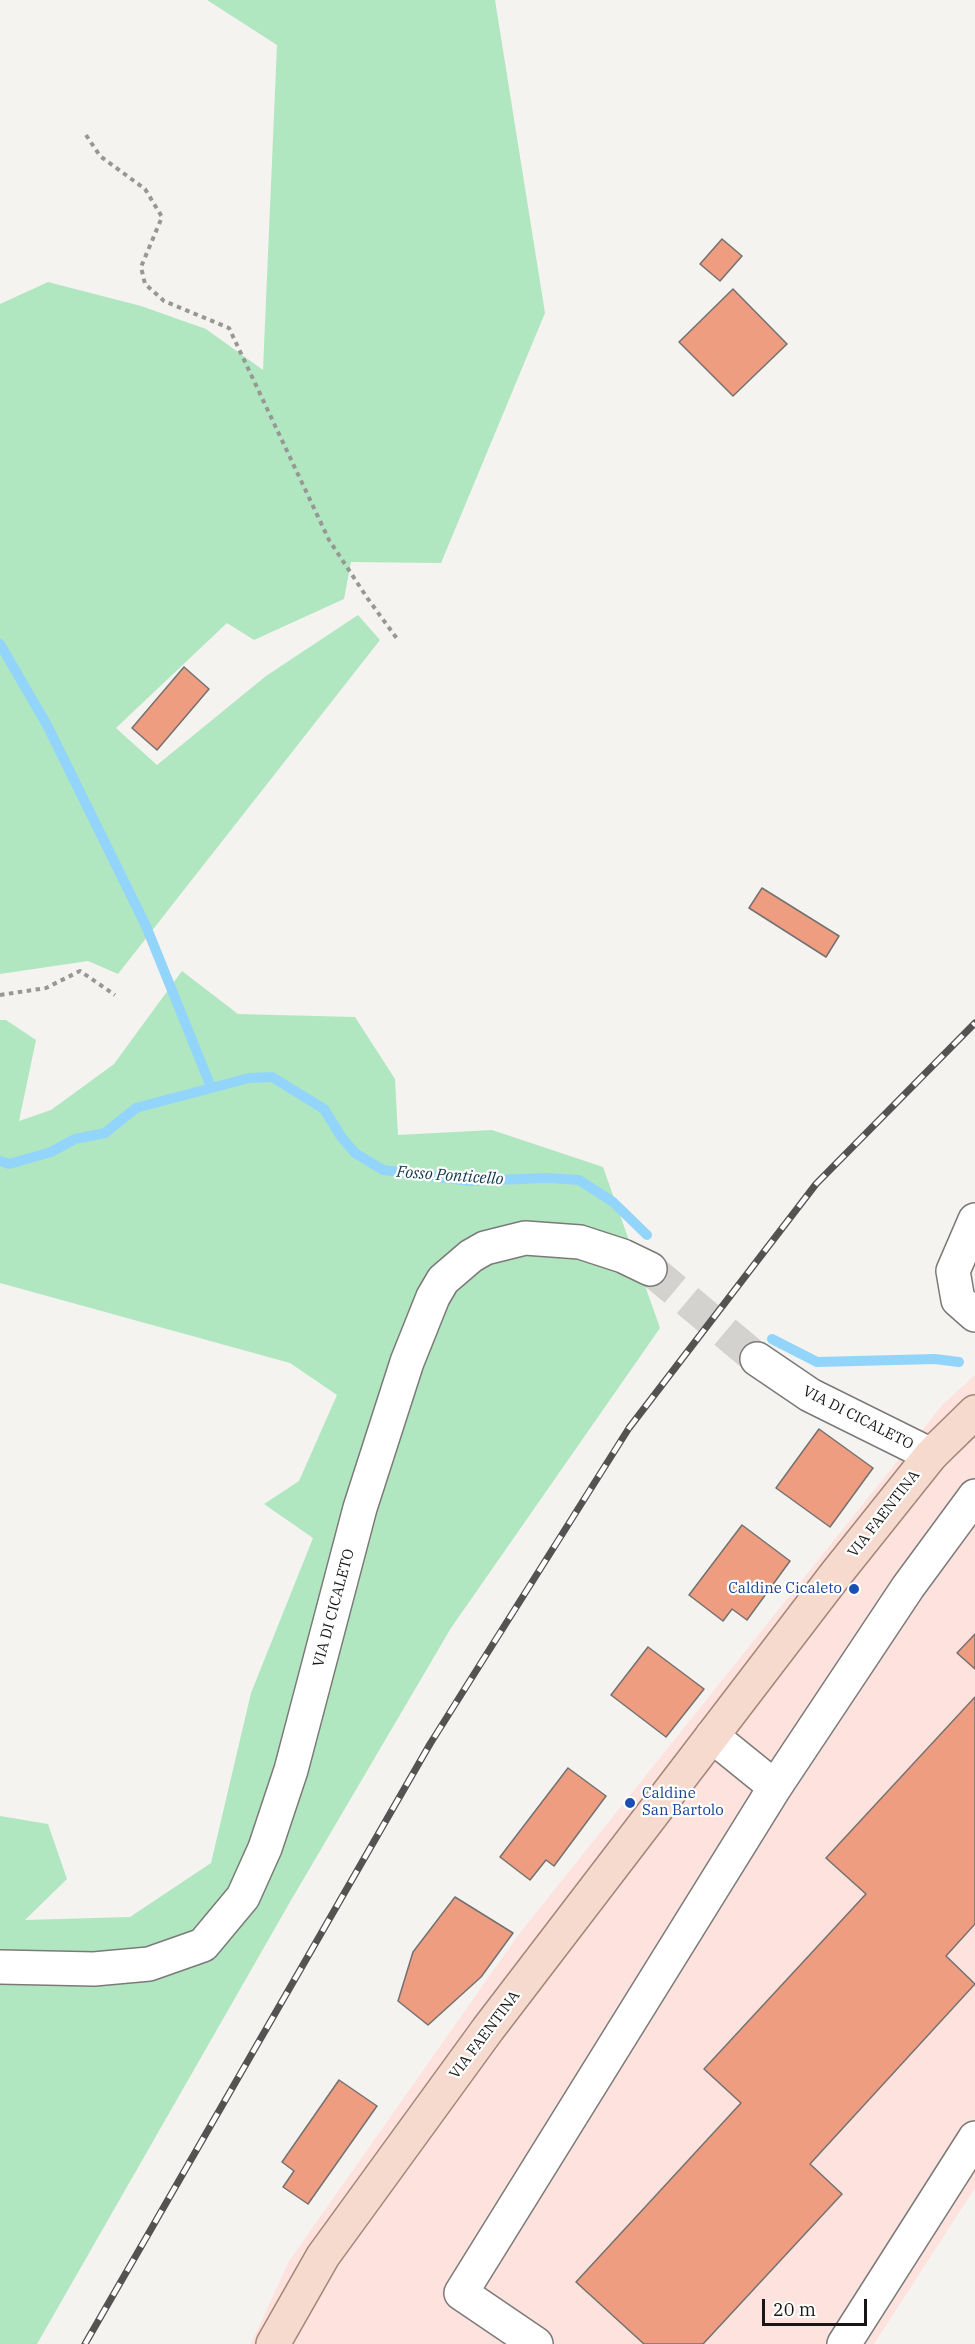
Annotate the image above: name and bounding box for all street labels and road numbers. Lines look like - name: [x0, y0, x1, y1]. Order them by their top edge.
- street label: VIA DI CICALETO: [800, 1382, 916, 1454]
- street label: VIA FAENTINA: [844, 1467, 924, 1561]
- street label: VIA DI CICALETO: [310, 1547, 358, 1669]
- street label: VIA FAENTINA: [446, 1987, 524, 2083]

